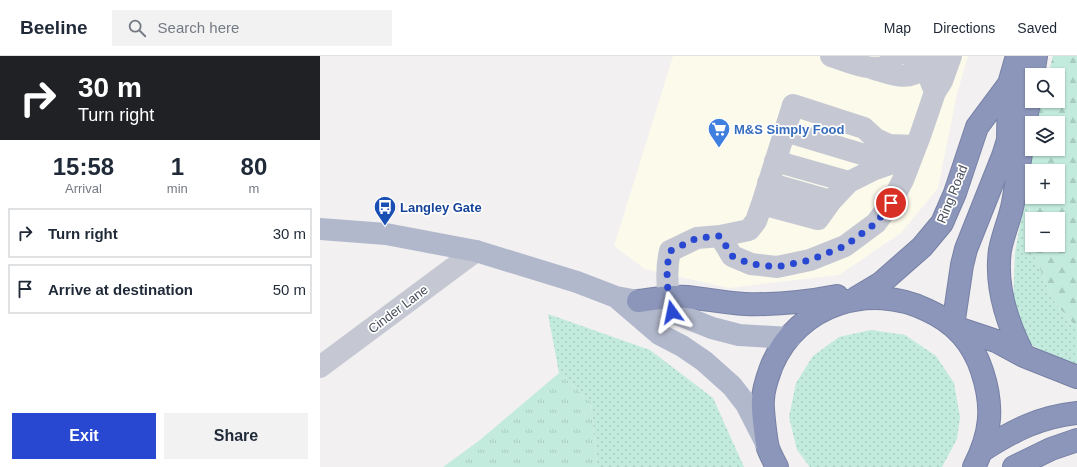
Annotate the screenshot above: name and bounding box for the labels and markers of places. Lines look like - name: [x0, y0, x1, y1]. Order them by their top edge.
- supermarket icon: M&S Simply Food: [706, 116, 732, 149]
- place label: M&S Simply Food: [734, 122, 845, 137]
- pin: [874, 186, 908, 220]
- bus stop icon: Langley Gate: [372, 194, 398, 227]
- place label: Langley Gate: [400, 200, 482, 215]

